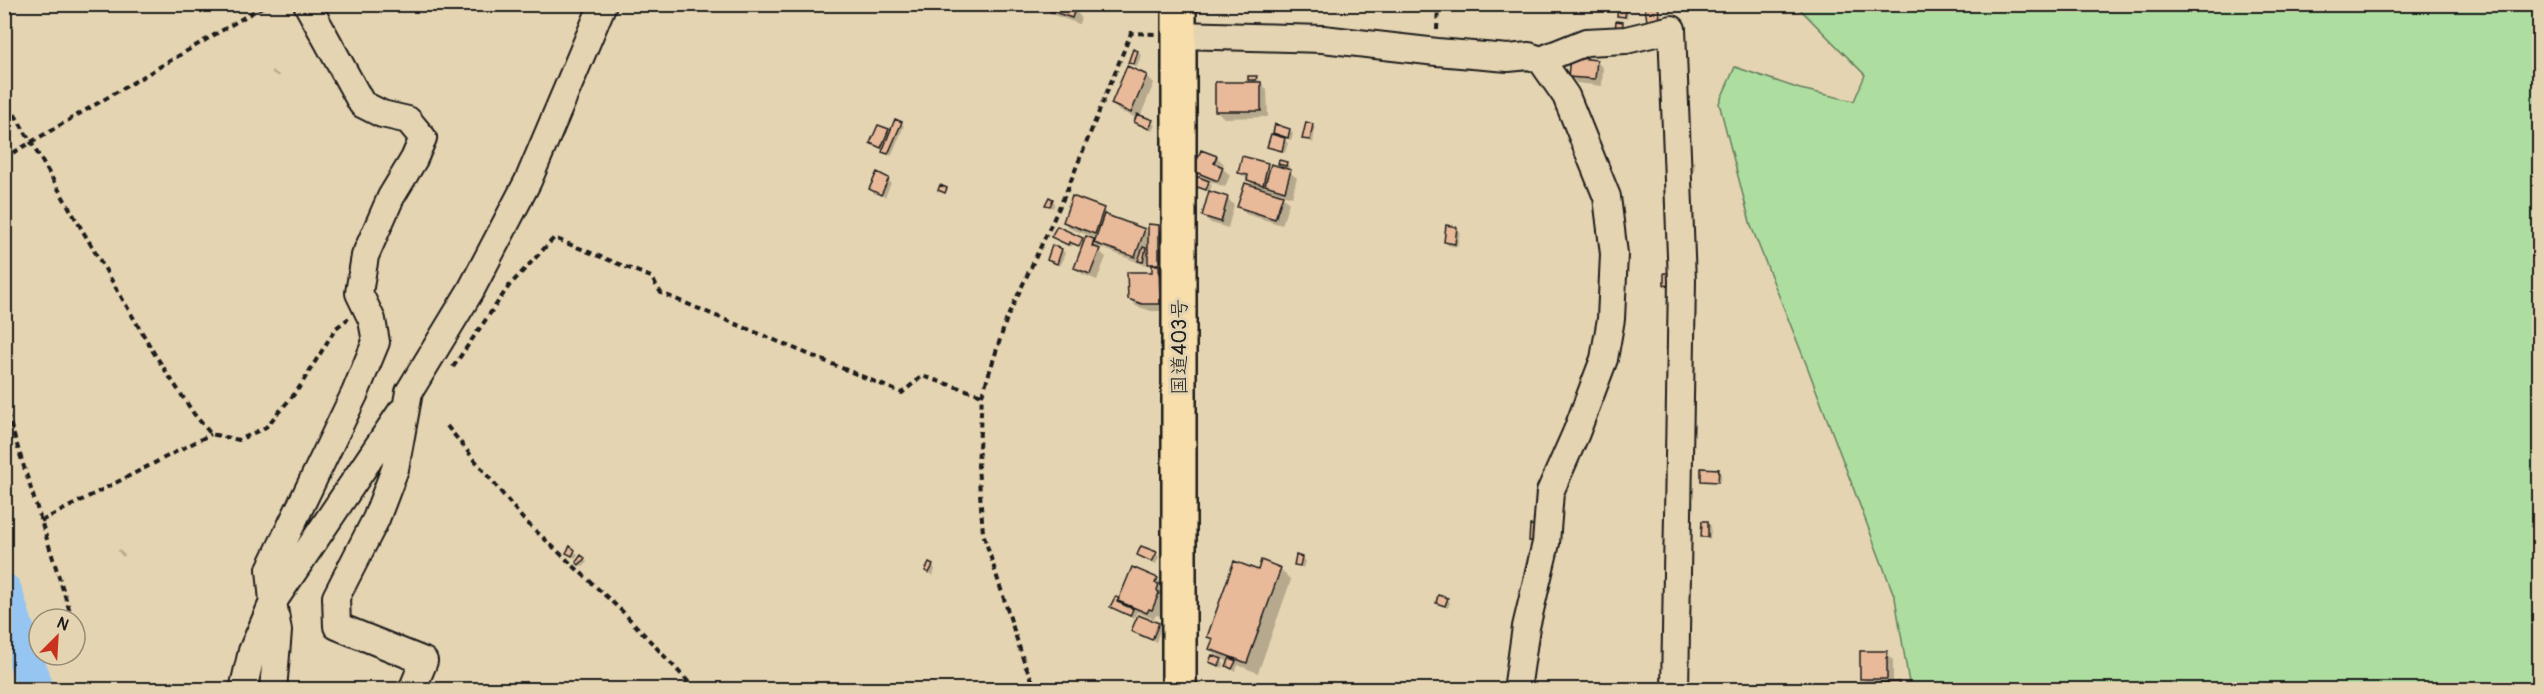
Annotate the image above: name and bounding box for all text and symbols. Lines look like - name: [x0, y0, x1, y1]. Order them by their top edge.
- street label: 国道403号: [1167, 299, 1192, 395]
- north arrow: [27, 607, 87, 667]
- text: N: [54, 613, 72, 636]

